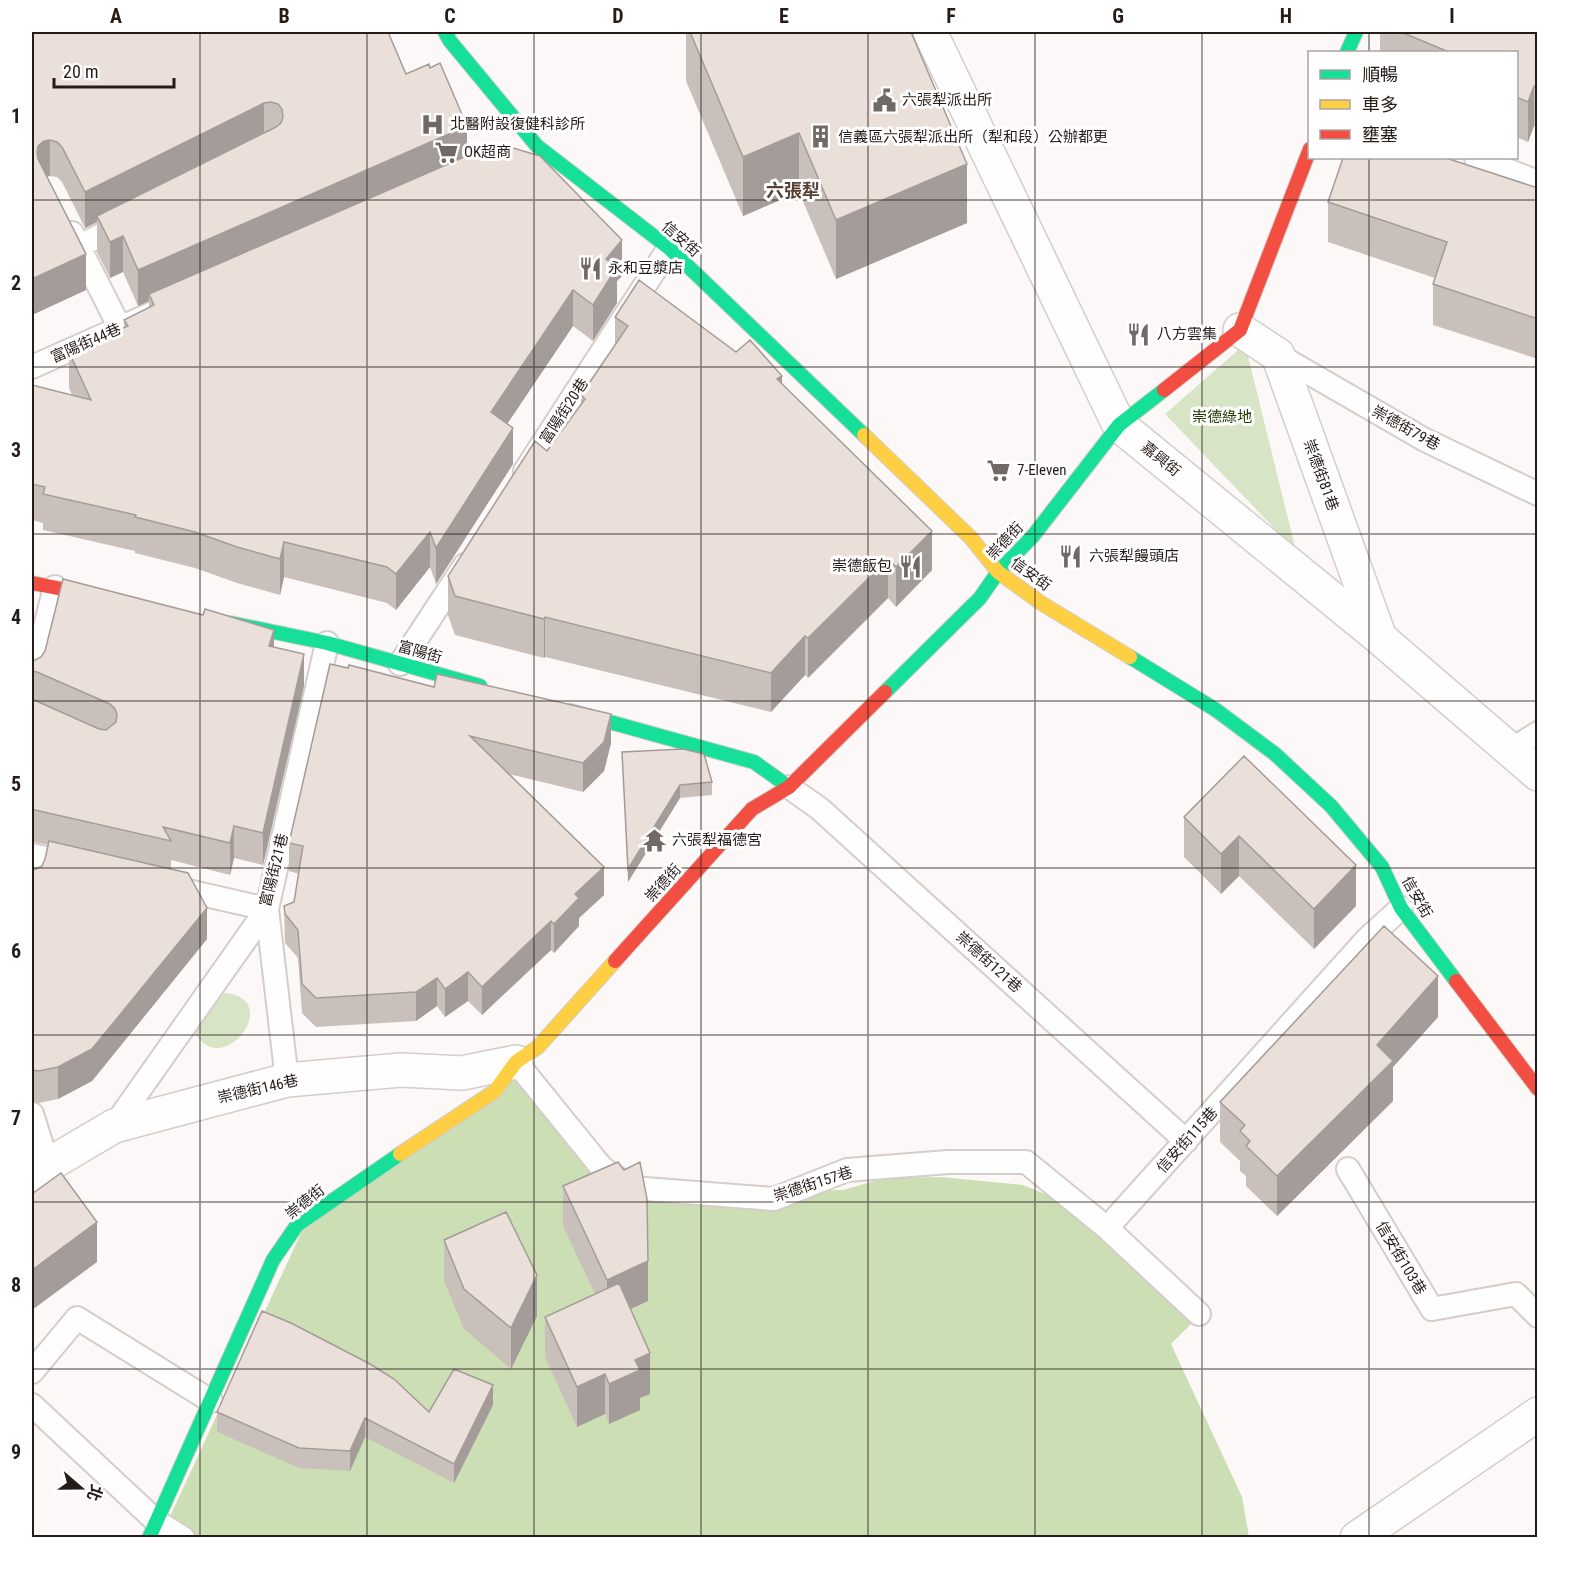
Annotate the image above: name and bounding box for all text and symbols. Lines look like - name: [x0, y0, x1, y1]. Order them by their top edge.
- text: A: [110, 4, 122, 28]
- text: B: [278, 4, 290, 28]
- text: C: [444, 4, 456, 28]
- text: D: [612, 4, 624, 28]
- text: E: [779, 4, 789, 28]
- text: F: [946, 4, 956, 28]
- text: G: [1112, 4, 1124, 28]
- text: H: [1280, 4, 1292, 28]
- text: I: [1449, 4, 1455, 28]
- scale bar: [54, 51, 174, 89]
- legend: [1308, 51, 1518, 159]
- text: 20 m: [63, 61, 98, 82]
- text: 順暢: [1362, 64, 1398, 85]
- public building icon: 六張犁派出所: [871, 87, 897, 113]
- place label: 六張犁派出所: [902, 91, 992, 109]
- text: 車多: [1362, 94, 1398, 115]
- text: 1: [11, 104, 21, 128]
- hospital icon: 北醫附設復健科診所: [419, 111, 445, 137]
- place label: 北醫附設復健科診所: [450, 115, 585, 133]
- building icon: 信義區六張犁派出所（犁和段）公辦都更: [807, 124, 833, 150]
- text: 壅塞: [1362, 124, 1398, 145]
- place label: 信義區六張犁派出所（犁和段）公辦都更: [838, 128, 1108, 146]
- supermarket icon: OK超商: [433, 139, 459, 165]
- place label: OK超商: [464, 143, 511, 161]
- district label: 六張犁: [766, 180, 820, 201]
- street label: 信安街: [658, 217, 704, 261]
- restaurant icon: 永和豆漿店: [577, 255, 603, 281]
- place label: 永和豆漿店: [608, 259, 683, 277]
- text: 2: [11, 271, 21, 295]
- street label: 富陽街44巷: [48, 320, 124, 366]
- restaurant icon: 八方雲集: [1126, 321, 1152, 347]
- place label: 八方雲集: [1157, 325, 1217, 343]
- street label: 富陽街20巷: [536, 375, 592, 447]
- street label: 崇德街79巷: [1369, 402, 1443, 454]
- park label: 崇德綠地: [1192, 408, 1252, 426]
- street label: 崇德街81巷: [1300, 437, 1342, 513]
- text: 3: [11, 438, 21, 462]
- street label: 嘉興街: [1138, 438, 1184, 480]
- supermarket icon: 7-Eleven: [986, 457, 1012, 483]
- place label: 7-Eleven: [1017, 461, 1067, 479]
- street label: 崇德街: [983, 518, 1027, 564]
- restaurant icon: 六張犁饅頭店: [1058, 543, 1084, 569]
- place label: 六張犁饅頭店: [1089, 547, 1179, 565]
- restaurant icon: 崇德飯包: [897, 553, 923, 579]
- street label: 信安街: [1008, 553, 1054, 595]
- place label: 崇德飯包: [832, 557, 892, 575]
- text: 4: [11, 605, 21, 629]
- street label: 富陽街: [396, 637, 444, 667]
- text: 5: [11, 772, 21, 796]
- temple icon: 六張犁福德宮: [641, 827, 667, 853]
- place label: 六張犁福德宮: [672, 831, 762, 849]
- street label: 富陽街21巷: [256, 832, 292, 908]
- street label: 崇德街: [641, 860, 685, 906]
- street label: 信安街: [1398, 873, 1436, 921]
- street label: 崇德街121巷: [952, 928, 1026, 996]
- text: 6: [11, 939, 21, 963]
- street label: 崇德街146巷: [216, 1071, 300, 1107]
- street label: 信安街115巷: [1153, 1103, 1221, 1177]
- text: 7: [11, 1106, 21, 1130]
- street label: 崇德街157巷: [771, 1163, 855, 1205]
- street label: 崇德街: [282, 1181, 328, 1223]
- street label: 信安街103巷: [1372, 1218, 1430, 1298]
- text: 8: [11, 1273, 21, 1297]
- text: 9: [11, 1440, 21, 1464]
- north arrow: [51, 1458, 111, 1518]
- text: 北: [83, 1482, 106, 1504]

